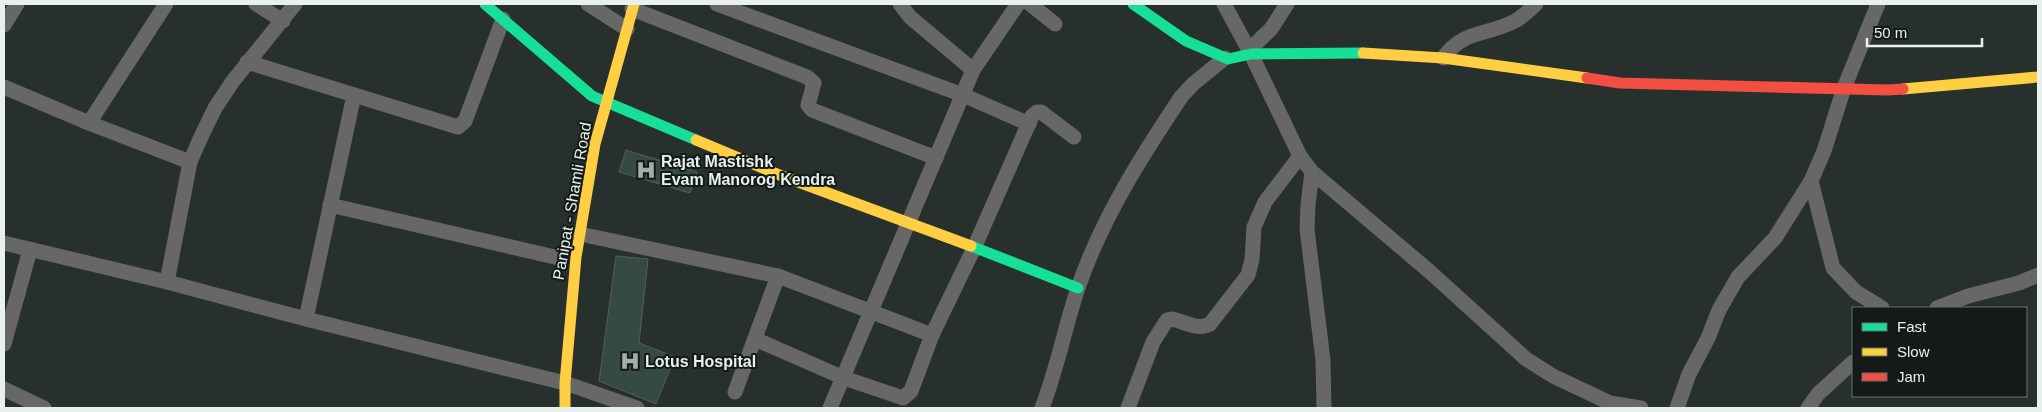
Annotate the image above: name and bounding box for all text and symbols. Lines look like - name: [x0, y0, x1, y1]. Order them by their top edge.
- scale bar: [1867, 15, 1982, 47]
- text: 50 m: [1874, 24, 1907, 41]
- street label: Panipat - Shamli Road: [550, 121, 594, 281]
- place label: Rajat Mastishk Evam Manorog Kendra: [661, 153, 835, 188]
- hospital icon: Rajat Mastishk Evam Manorog Kendra: [635, 159, 657, 181]
- legend: [1852, 307, 2027, 397]
- text: Fast: [1897, 318, 1927, 335]
- text: Slow: [1897, 343, 1930, 360]
- hospital icon: Lotus Hospital: [619, 350, 641, 372]
- place label: Lotus Hospital: [645, 353, 756, 370]
- text: Jam: [1897, 368, 1925, 385]

